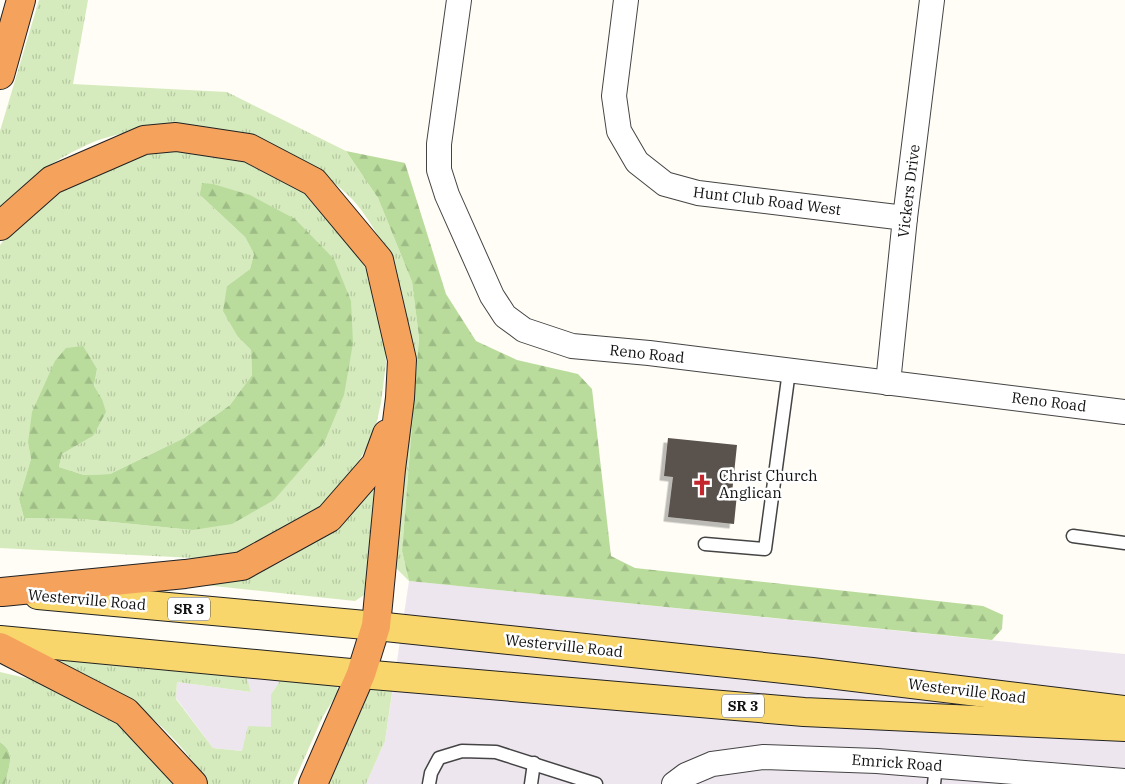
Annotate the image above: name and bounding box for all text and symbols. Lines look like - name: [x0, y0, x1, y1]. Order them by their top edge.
- street label: Vickers Drive: [893, 143, 924, 239]
- street label: Hunt Club Road West: [692, 182, 842, 219]
- street label: Reno Road: [609, 340, 685, 367]
- street label: Reno Road: [1011, 387, 1088, 416]
- place label: Christ Church Anglican: [719, 466, 818, 502]
- church icon: Christ Church Anglican: [689, 472, 715, 498]
- street label: Westerville Road: [27, 585, 147, 614]
- road number: SR 3: [168, 598, 210, 620]
- street label: Westerville Road: [504, 630, 624, 661]
- street label: Westerville Road: [907, 674, 1027, 707]
- road number: SR 3: [722, 694, 764, 718]
- street label: Emrick Road: [851, 750, 943, 775]

